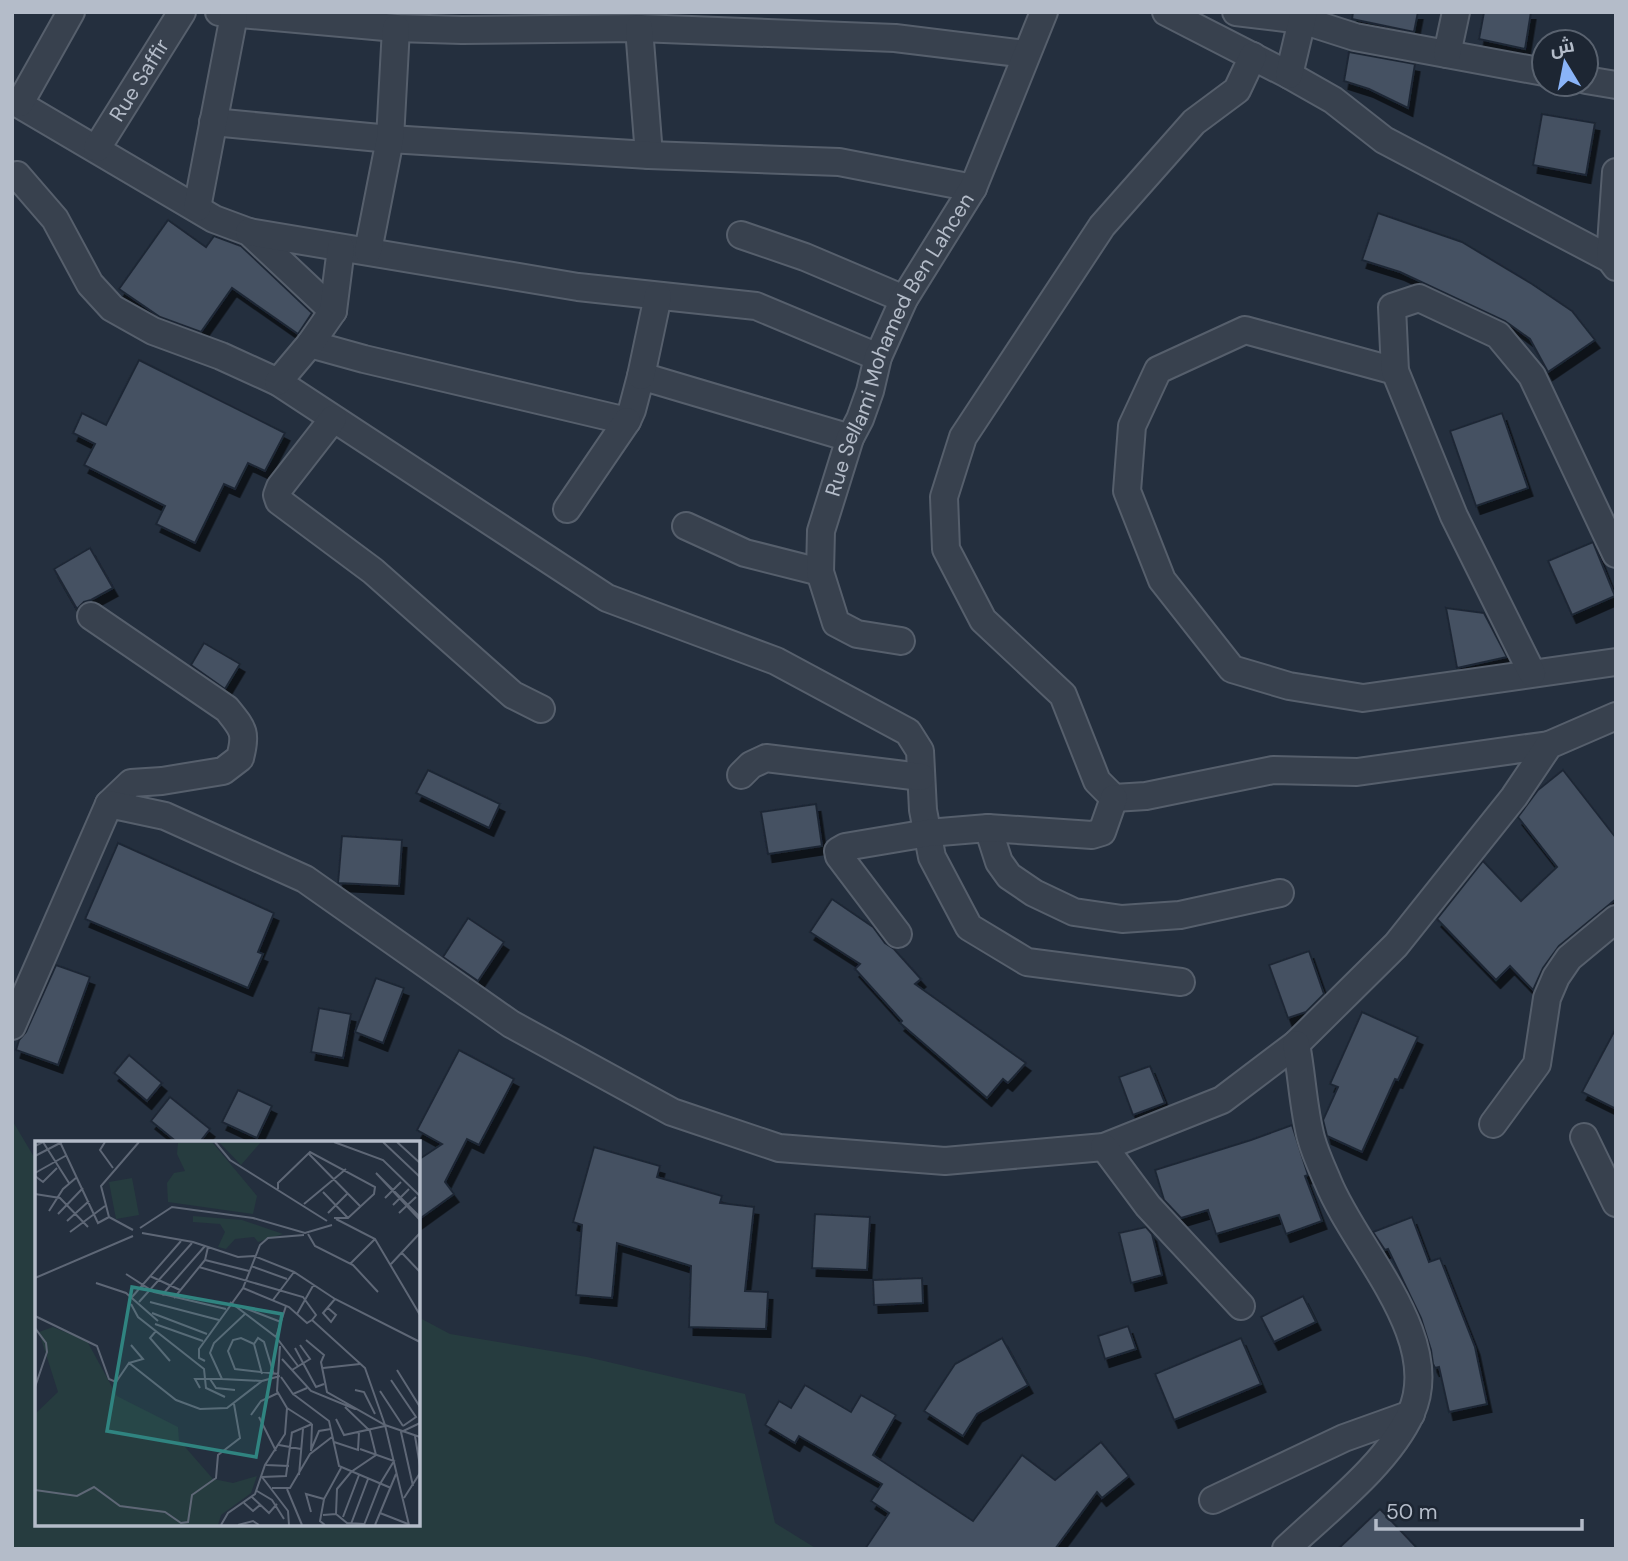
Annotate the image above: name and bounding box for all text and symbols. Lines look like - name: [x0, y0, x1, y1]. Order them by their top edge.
- north arrow: [1530, 28, 1600, 98]
- text: ش: [1548, 32, 1576, 61]
- street label: Rue Saffir: [103, 33, 176, 127]
- street label: Rue Sellami Mohamed Ben Lahcen: [819, 188, 980, 500]
- inset map: [35, 1141, 420, 1526]
- scale bar: [1376, 1488, 1582, 1532]
- text: 50 m: [1386, 1498, 1437, 1526]

